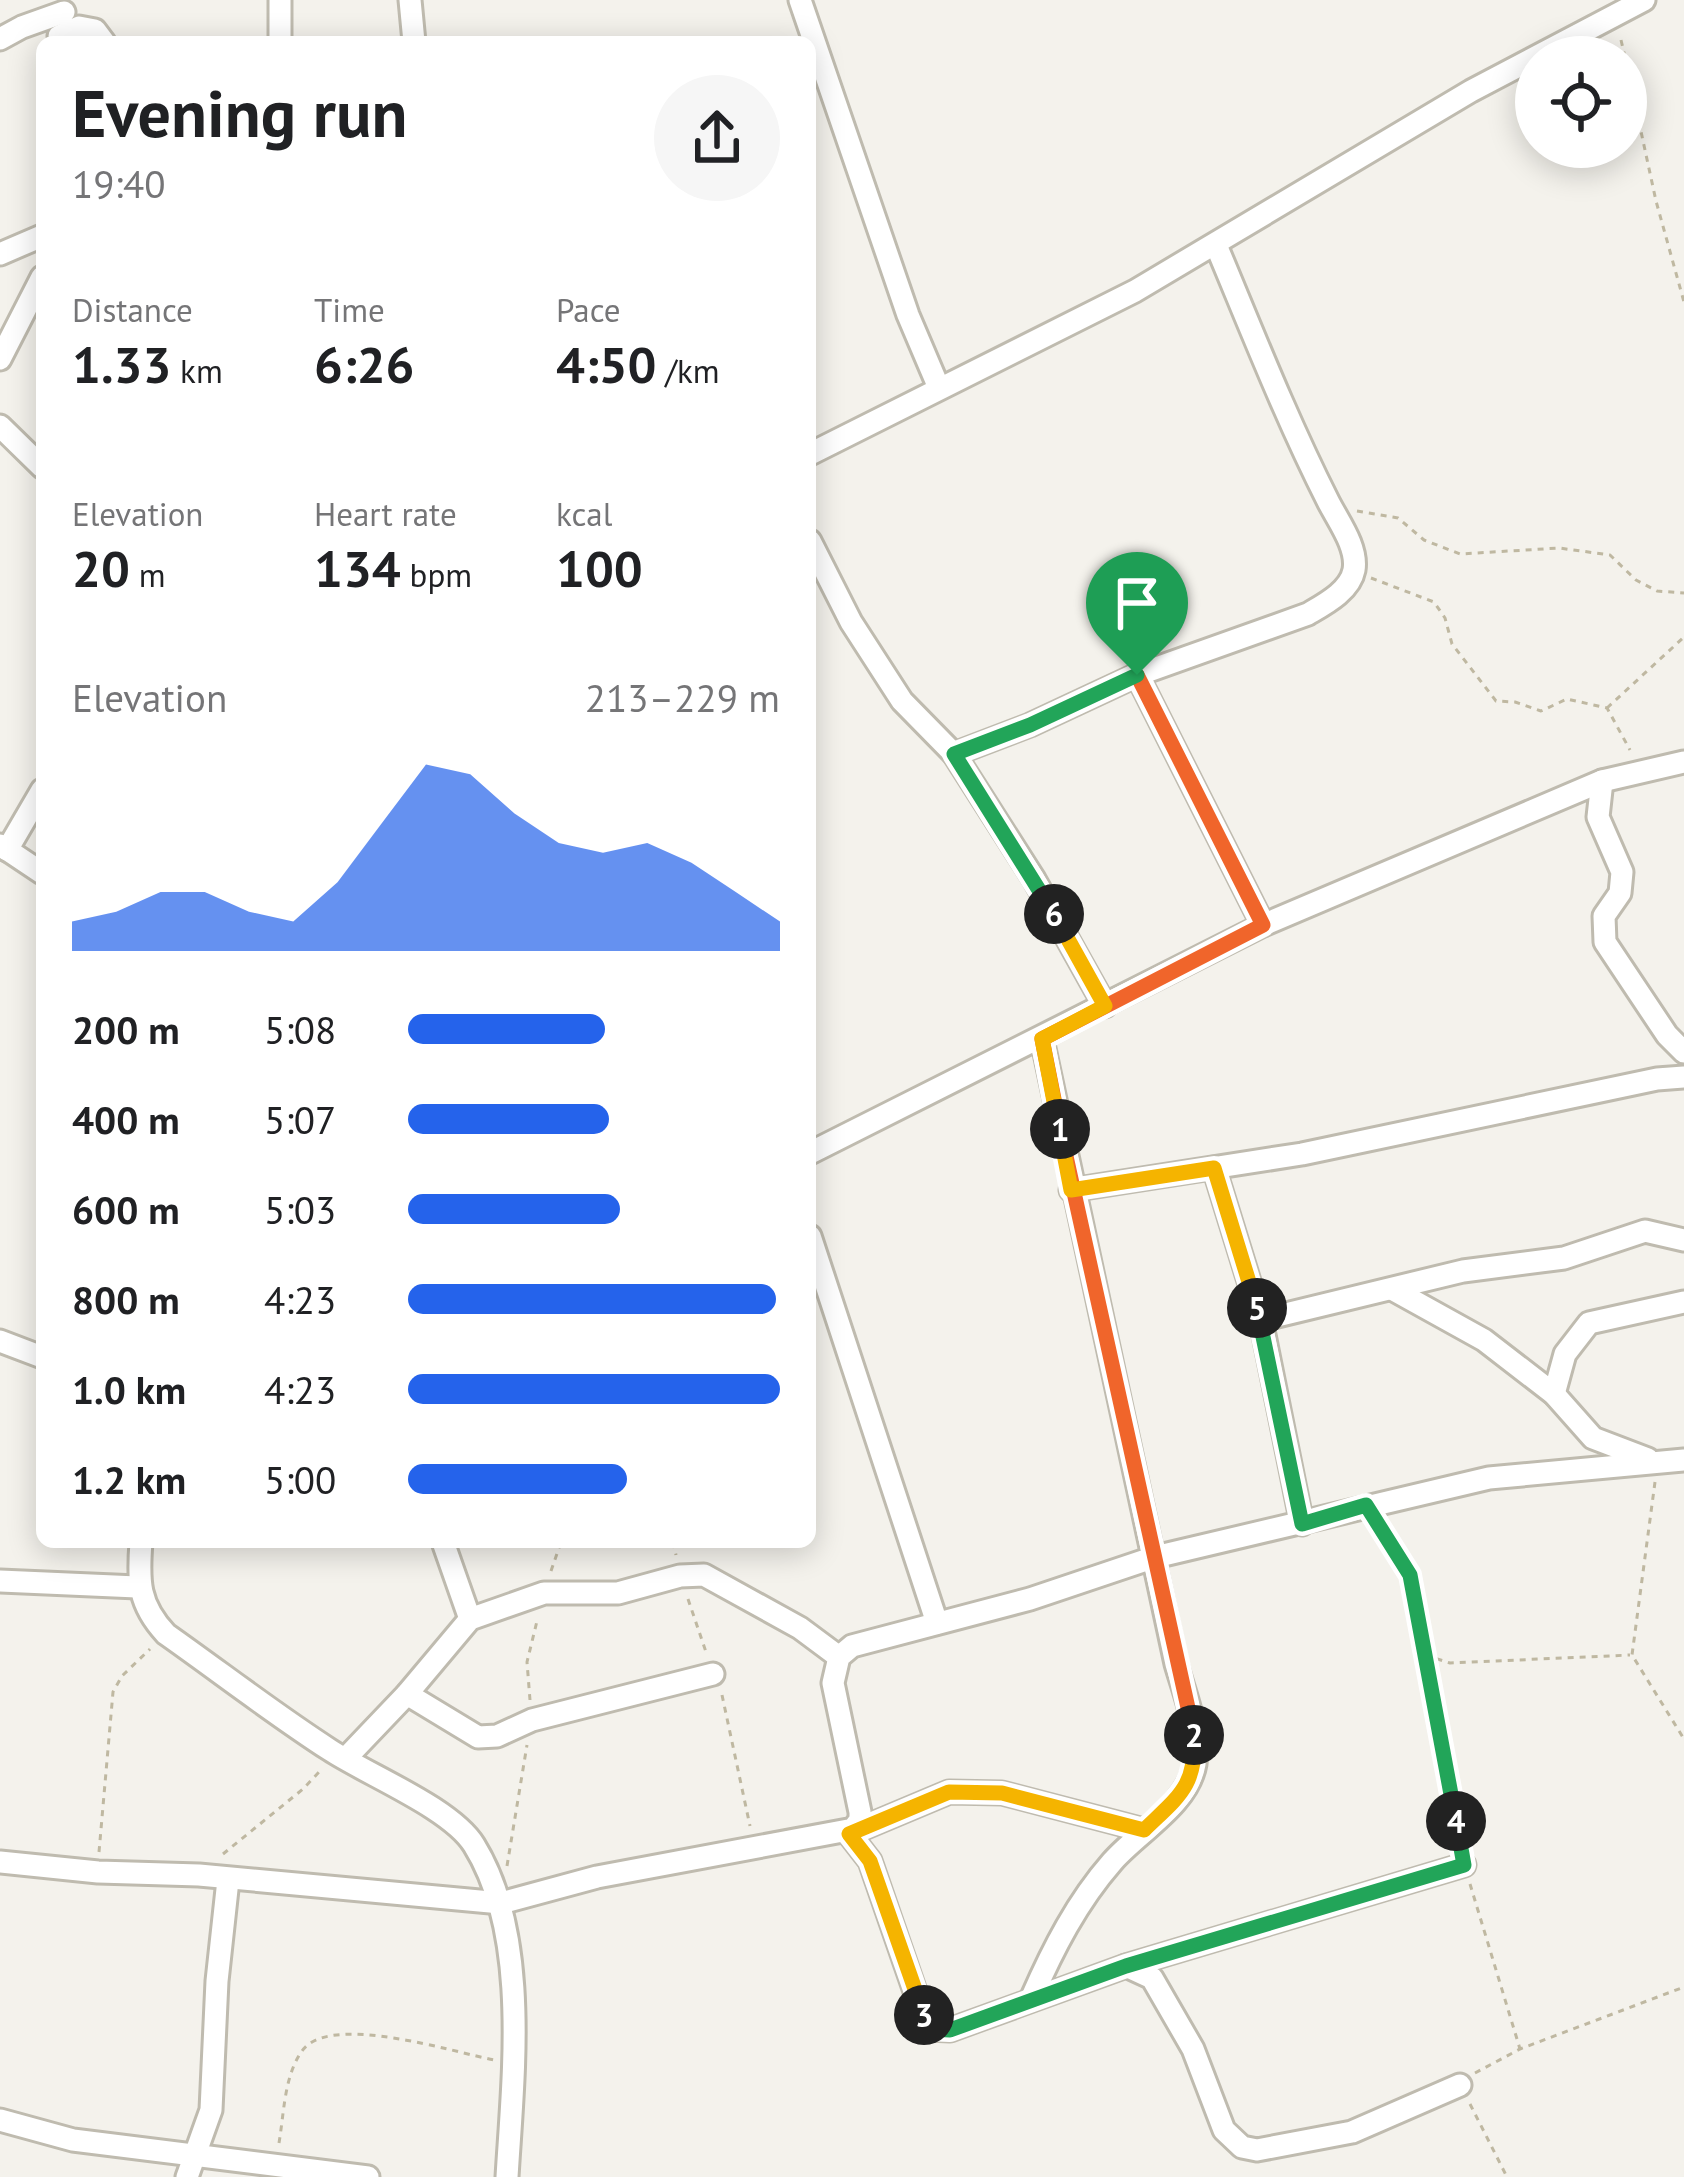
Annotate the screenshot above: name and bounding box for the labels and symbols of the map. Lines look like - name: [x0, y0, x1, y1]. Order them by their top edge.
- pin: [1086, 552, 1188, 675]
- pin: 6: [1024, 884, 1084, 944]
- pin: 1: [1030, 1099, 1090, 1159]
- pin: 5: [1227, 1278, 1287, 1338]
- pin: 2: [1164, 1705, 1224, 1765]
- pin: 4: [1426, 1791, 1486, 1851]
- pin: 3: [894, 1985, 954, 2045]

